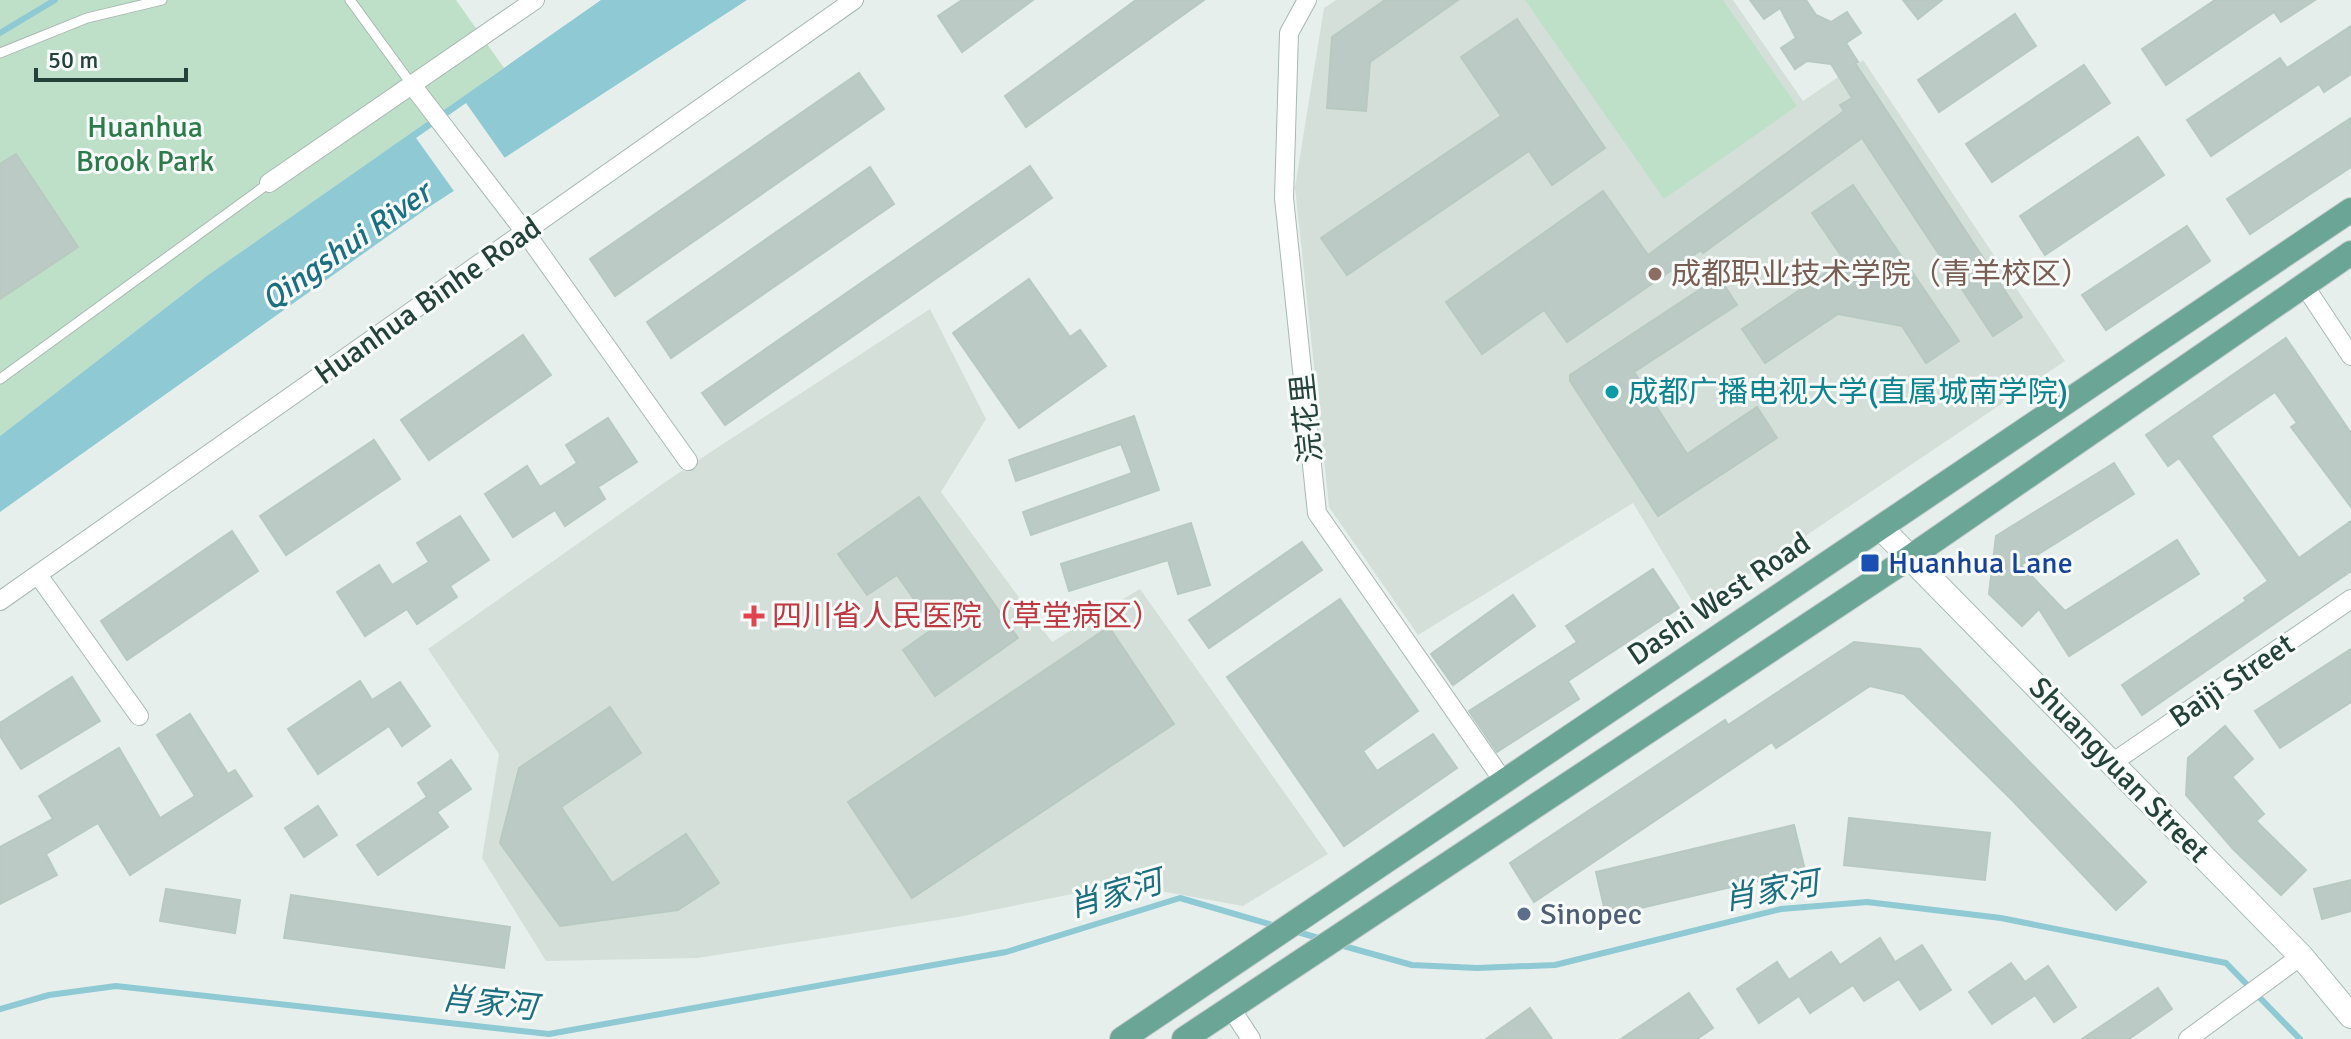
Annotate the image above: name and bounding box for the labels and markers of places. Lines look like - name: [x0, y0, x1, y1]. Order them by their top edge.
- place label: 成都职业技术学院（青羊校区）: [1671, 256, 2091, 293]
- marker: 成都职业技术学院（青羊校区）: [1646, 265, 1664, 283]
- place label: 成都广播电视大学(直属城南学院): [1628, 374, 2068, 411]
- marker: 成都广播电视大学(直属城南学院): [1603, 383, 1621, 401]
- place label: Huanhua Lane: [1888, 545, 2073, 582]
- marker: Huanhua Lane: [1859, 552, 1881, 574]
- place label: 四川省人民医院（草堂病区）: [772, 598, 1162, 635]
- marker: 四川省人民医院（草堂病区）: [743, 605, 765, 627]
- place label: Sinopec: [1540, 896, 1642, 933]
- marker: Sinopec: [1515, 905, 1533, 923]

